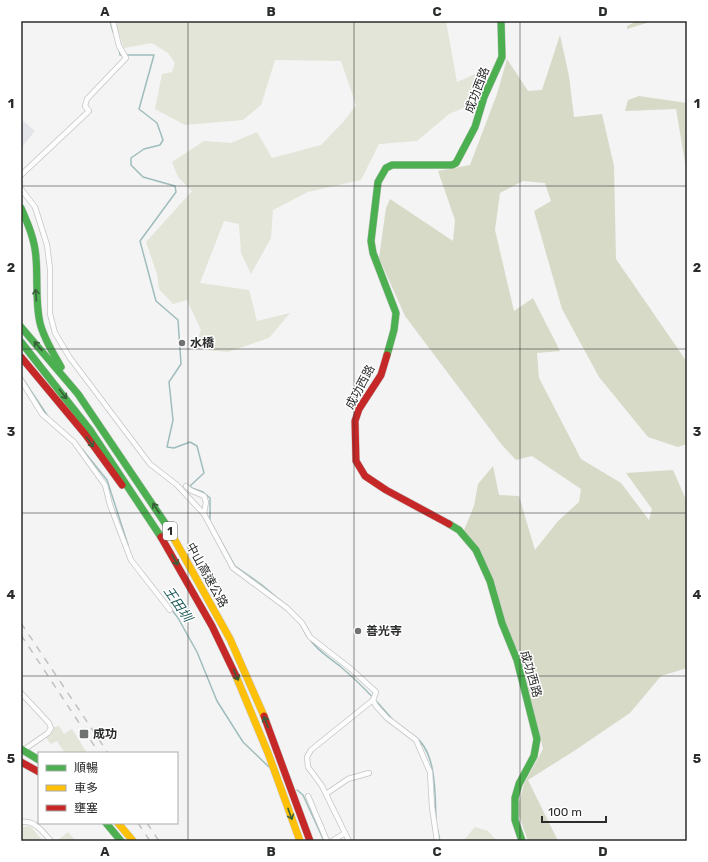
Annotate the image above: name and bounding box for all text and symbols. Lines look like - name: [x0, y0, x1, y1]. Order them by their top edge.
- text: A: [100, 4, 110, 19]
- text: B: [266, 4, 276, 19]
- text: C: [432, 4, 442, 19]
- text: D: [598, 4, 608, 19]
- street label: 成功西路: [462, 65, 492, 115]
- text: 1: [8, 96, 14, 111]
- text: 1: [694, 96, 700, 111]
- text: 2: [7, 260, 15, 275]
- text: 2: [693, 260, 701, 275]
- one-way arrow: [33, 289, 40, 302]
- place label: 水橋: [190, 336, 215, 350]
- marker: 水橋: [177, 338, 187, 348]
- one-way arrow: [33, 341, 42, 352]
- street label: 成功西路: [343, 363, 377, 411]
- one-way arrow: [59, 389, 68, 400]
- text: 3: [7, 424, 16, 439]
- text: 3: [693, 424, 702, 439]
- one-way arrow: [86, 436, 94, 447]
- one-way arrow: [151, 502, 159, 514]
- road number: 1: [163, 522, 177, 540]
- street label: 中山高速公路: [183, 540, 231, 610]
- one-way arrow: [171, 554, 179, 565]
- water label: 王田圳: [161, 584, 196, 626]
- text: 4: [7, 587, 16, 602]
- text: 4: [693, 587, 702, 602]
- place label: 善光寺: [366, 624, 402, 638]
- marker: 善光寺: [353, 626, 363, 636]
- street label: 成功西路: [518, 649, 544, 699]
- one-way arrow: [233, 668, 240, 680]
- one-way arrow: [262, 717, 270, 729]
- place label: 成功: [93, 727, 117, 741]
- marker: 成功: [78, 728, 90, 740]
- text: 5: [7, 751, 15, 766]
- text: 5: [693, 751, 701, 766]
- legend: [38, 752, 178, 824]
- text: 順暢: [74, 761, 98, 775]
- text: 車多: [74, 781, 98, 795]
- scale bar: [542, 798, 606, 824]
- text: 壅塞: [74, 801, 98, 815]
- text: 100 m: [548, 805, 582, 819]
- one-way arrow: [287, 808, 294, 821]
- text: A: [100, 844, 110, 859]
- text: B: [266, 844, 276, 859]
- text: C: [432, 844, 442, 859]
- text: D: [598, 844, 608, 859]

